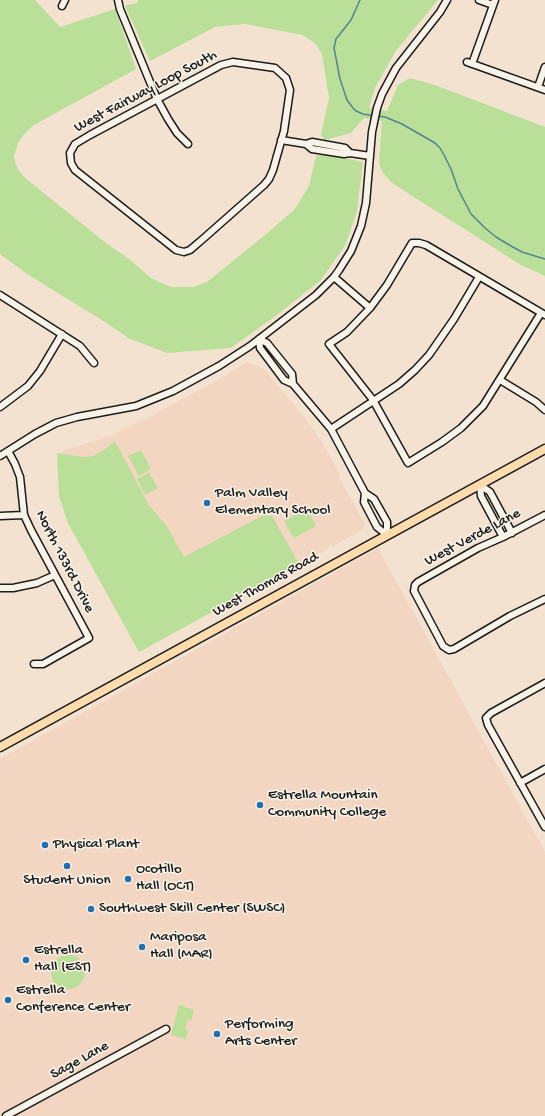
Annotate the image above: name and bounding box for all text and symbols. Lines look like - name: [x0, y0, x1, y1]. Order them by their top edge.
- street label: West Fairway Loop South: [72, 47, 220, 137]
- place label: Palm Valley Elementary School: [215, 485, 331, 520]
- marker: Palm Valley Elementary School: [202, 498, 212, 508]
- street label: West Verde Lane: [422, 505, 524, 571]
- street label: North 133rd Drive: [30, 508, 98, 616]
- street label: West Thomas Road: [210, 548, 322, 622]
- place label: Estrella Mountain Community College: [268, 787, 386, 822]
- marker: Estrella Mountain Community College: [255, 800, 265, 810]
- place label: Physical Plant: [53, 836, 139, 854]
- marker: Physical Plant: [40, 840, 50, 850]
- marker: Student Union: [62, 861, 72, 871]
- place label: Ocotillo Hall (OCT): [136, 861, 194, 896]
- place label: Student Union: [23, 872, 111, 890]
- marker: Ocotillo Hall (OCT): [123, 874, 133, 884]
- place label: Southwest Skill Center (SWSC): [99, 900, 286, 918]
- marker: Southwest Skill Center (SWSC): [86, 904, 96, 914]
- place label: Mariposa Hall (MAR): [150, 929, 213, 964]
- place label: Estrella Hall (EST): [34, 942, 92, 977]
- marker: Mariposa Hall (MAR): [137, 942, 147, 952]
- marker: Estrella Hall (EST): [21, 955, 31, 965]
- place label: Estrella Conference Center: [16, 982, 130, 1017]
- marker: Estrella Conference Center: [3, 995, 13, 1005]
- place label: Performing Arts Center: [225, 1016, 297, 1051]
- marker: Performing Arts Center: [212, 1029, 222, 1039]
- street label: Sage Lane: [48, 1038, 112, 1084]

